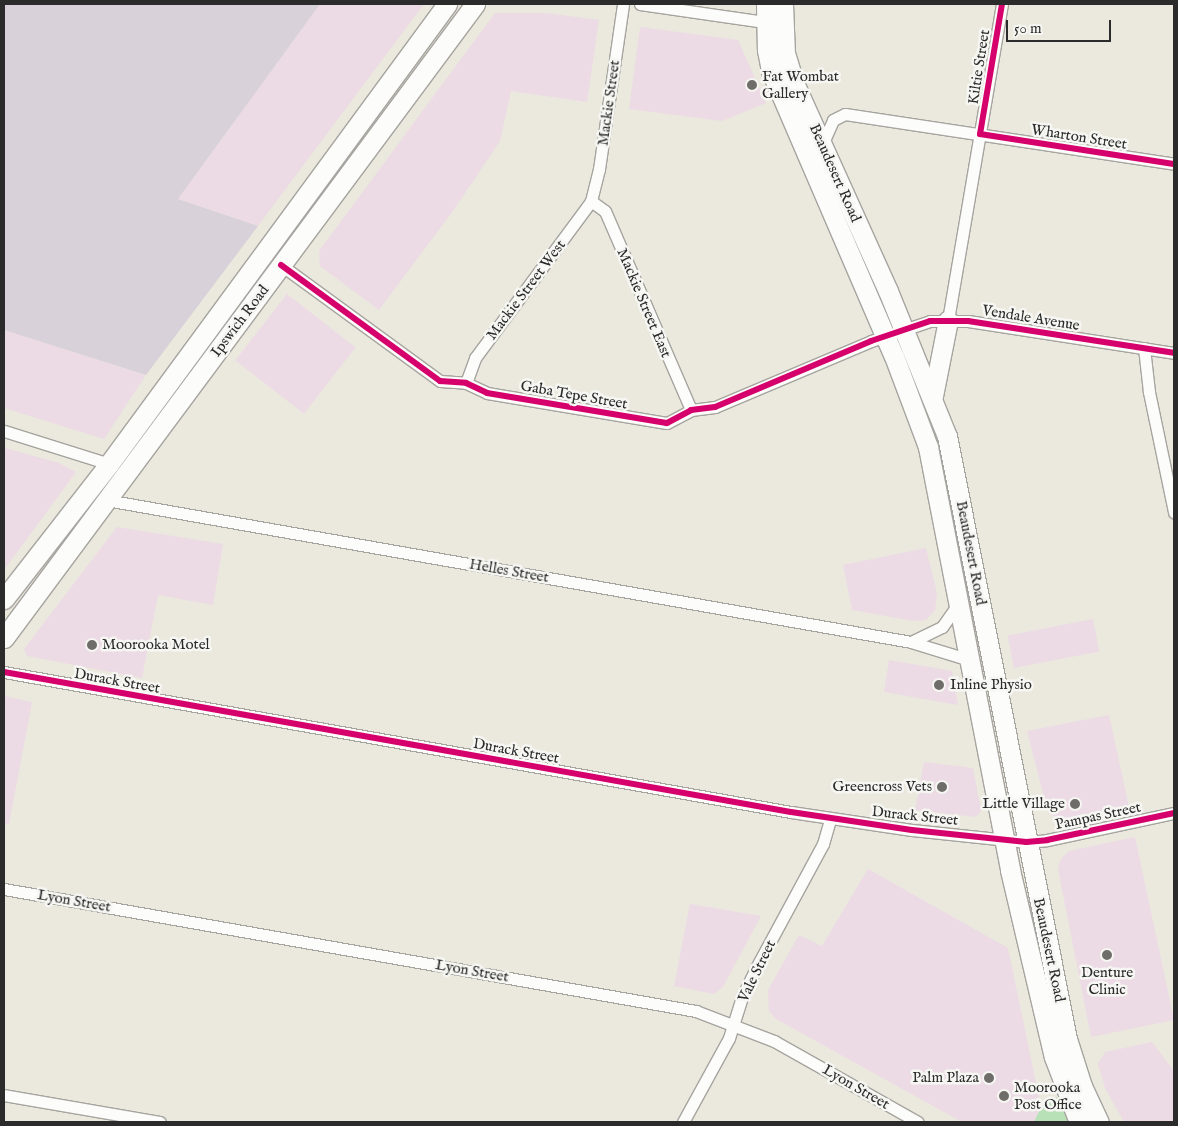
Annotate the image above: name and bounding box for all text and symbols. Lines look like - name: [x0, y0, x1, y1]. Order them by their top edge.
- scale bar: [1008, 10, 1113, 42]
- text: 50 m: [1014, 19, 1042, 38]
- street label: Kiltie Street: [964, 28, 994, 106]
- street label: Mackie Street: [594, 59, 624, 147]
- place label: Fat Wombat Gallery: [762, 67, 839, 102]
- marker: Fat Wombat Gallery: [746, 79, 758, 91]
- street label: Beaudesert Road: [805, 121, 865, 225]
- street label: Wharton Street: [1030, 121, 1128, 153]
- street label: Mackie Street West: [483, 236, 569, 344]
- street label: Mackie Street East: [613, 246, 675, 360]
- street label: Ipswich Road: [207, 282, 273, 360]
- street label: Vendale Avenue: [981, 301, 1081, 335]
- street label: Gaba Tepe Street: [519, 377, 629, 413]
- street label: Beaudesert Road: [952, 499, 990, 607]
- street label: Helles Street: [468, 555, 550, 587]
- place label: Moorooka Motel: [102, 636, 210, 654]
- marker: Moorooka Motel: [86, 639, 98, 651]
- street label: Durack Street: [73, 665, 161, 697]
- place label: Inline Physio: [950, 676, 1032, 694]
- marker: Inline Physio: [932, 678, 946, 692]
- street label: Durack Street: [472, 735, 560, 767]
- place label: Greencross Vets: [833, 778, 932, 796]
- marker: Greencross Vets: [936, 781, 948, 793]
- place label: Little Village: [982, 795, 1065, 813]
- street label: Pampas Street: [1054, 798, 1142, 834]
- marker: Little Village: [1069, 798, 1081, 810]
- street label: Durack Street: [871, 803, 959, 829]
- street label: Lyon Street: [36, 886, 112, 916]
- street label: Beaudesert Road: [1029, 896, 1069, 1004]
- street label: Vale Street: [734, 937, 780, 1005]
- marker: Denture Clinic: [1101, 949, 1113, 961]
- street label: Lyon Street: [434, 956, 510, 986]
- place label: Denture Clinic: [1081, 963, 1133, 998]
- street label: Lyon Street: [819, 1061, 893, 1113]
- place label: Palm Plaza: [912, 1069, 979, 1087]
- marker: Palm Plaza: [983, 1072, 995, 1084]
- place label: Moorooka Post Office: [1014, 1078, 1082, 1113]
- marker: Moorooka Post Office: [998, 1090, 1010, 1102]

